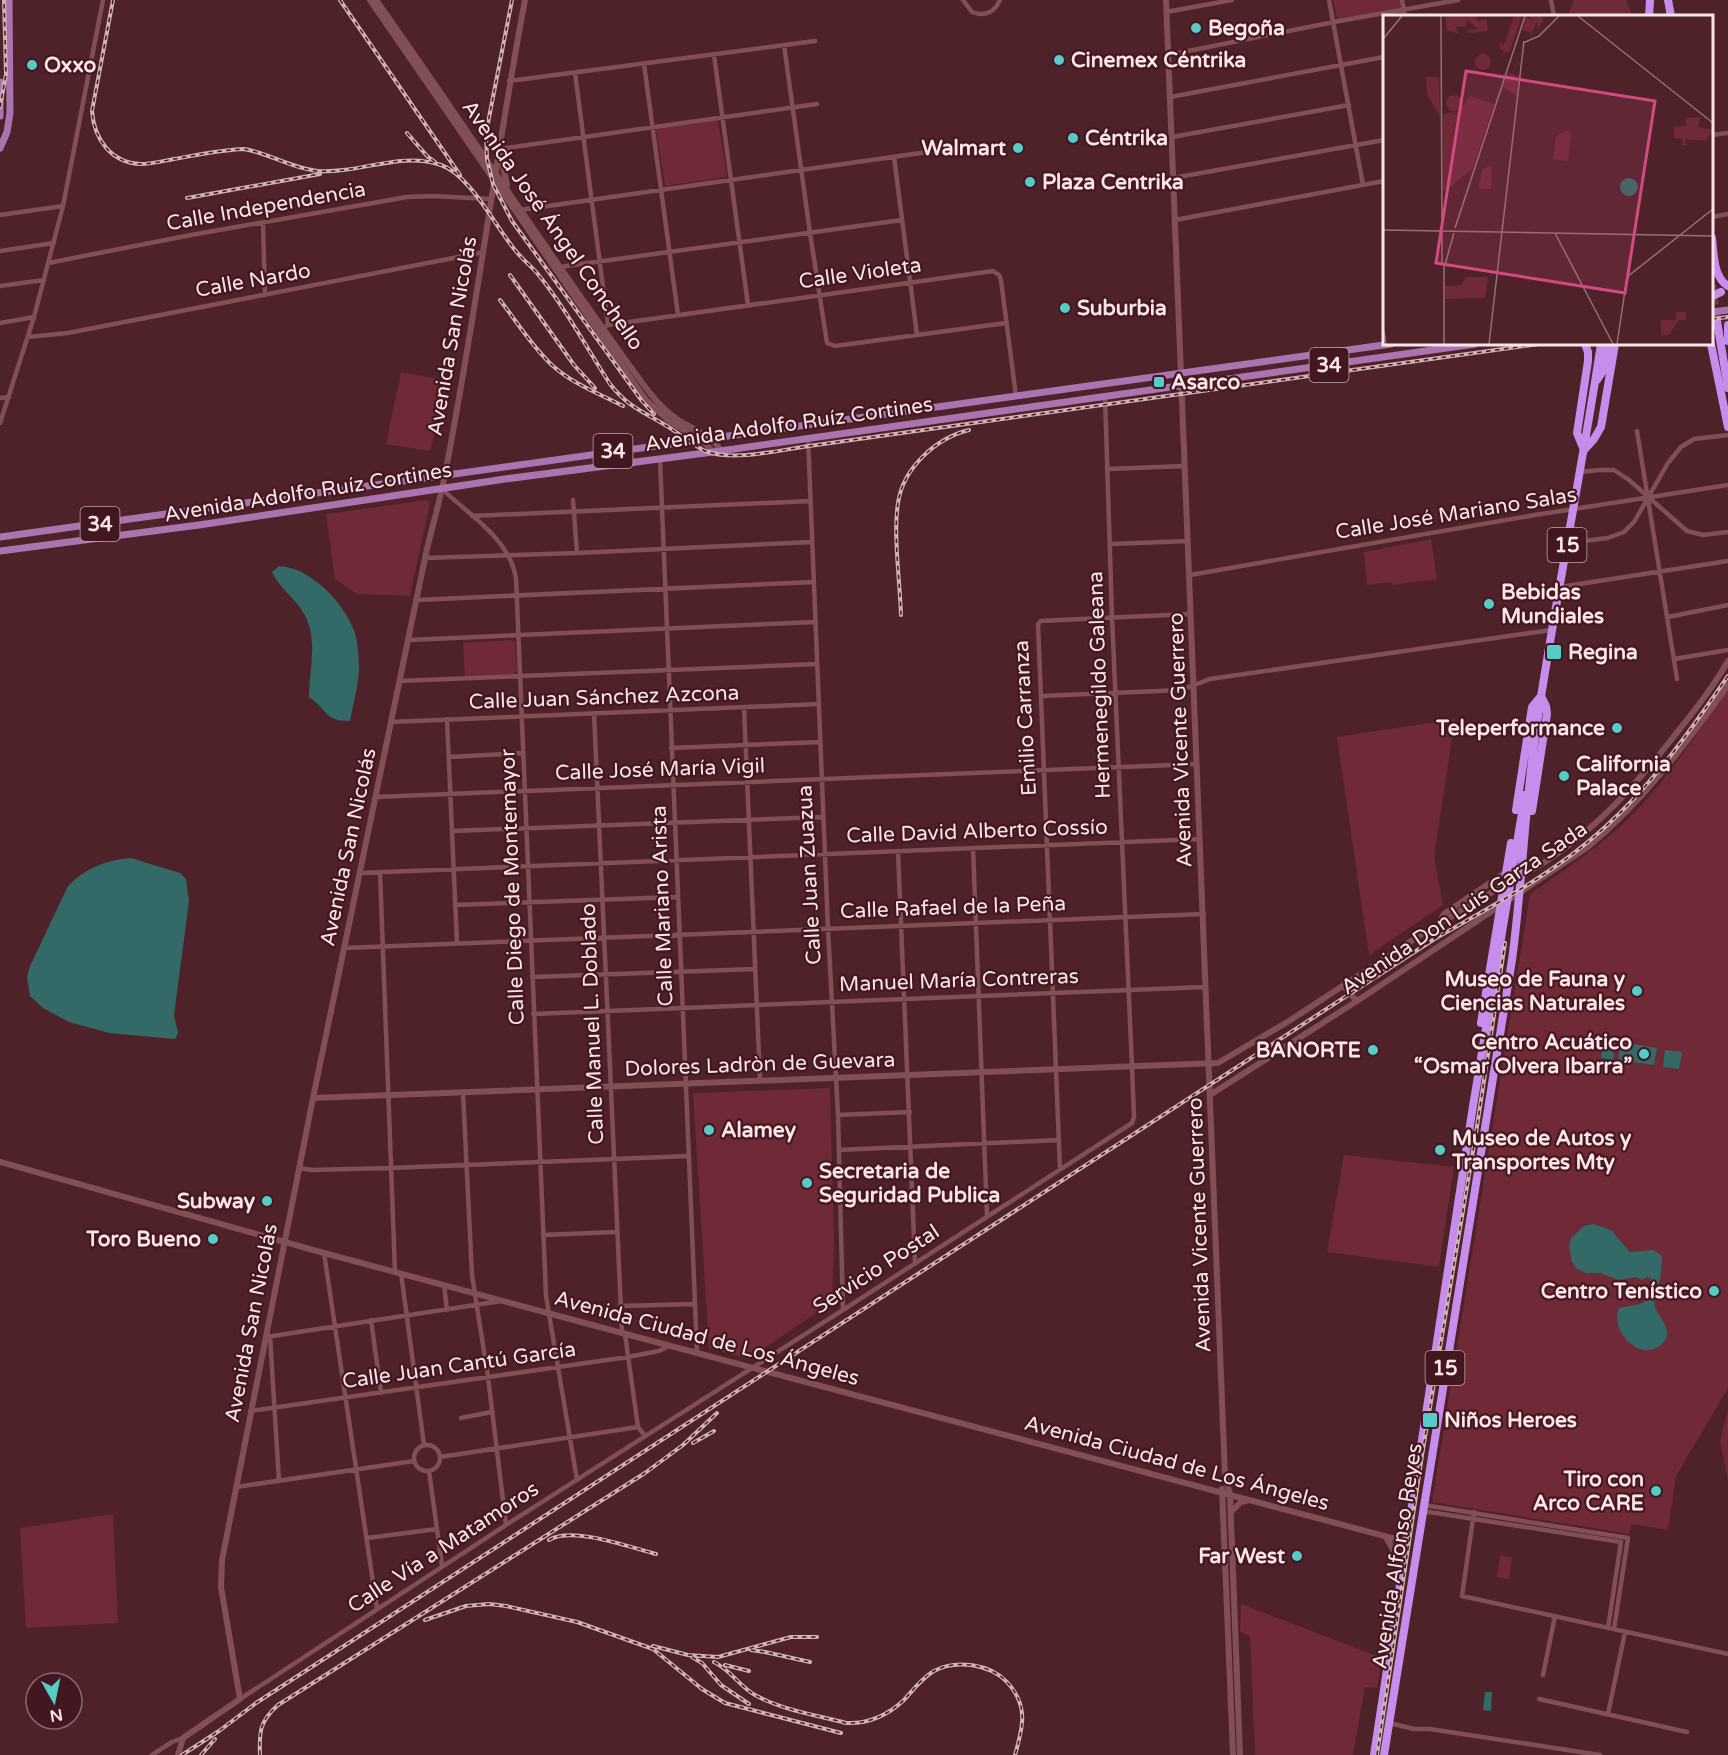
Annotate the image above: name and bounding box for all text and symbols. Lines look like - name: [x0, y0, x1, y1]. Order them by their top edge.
- inset map: [1383, 15, 1713, 345]
- place label: Begoña: [1208, 16, 1285, 41]
- marker: Begoña: [1189, 21, 1203, 35]
- place label: Cinemex Céntrika: [1071, 48, 1246, 73]
- place label: Oxxo: [44, 53, 97, 78]
- marker: Cinemex Céntrika: [1052, 53, 1066, 67]
- marker: Oxxo: [25, 58, 39, 72]
- street label: Avenida José Ángel Conchello: [456, 96, 649, 355]
- place label: Céntrika: [1085, 126, 1168, 151]
- marker: Céntrika: [1066, 131, 1080, 145]
- place label: Walmart: [921, 136, 1006, 161]
- marker: Walmart: [1011, 141, 1025, 155]
- place label: Plaza Centrika: [1042, 170, 1184, 195]
- marker: Plaza Centrika: [1023, 175, 1037, 189]
- street label: Calle Independencia: [164, 177, 368, 236]
- street label: Avenida San Nicolás: [423, 234, 482, 438]
- street label: Calle Violeta: [797, 253, 923, 294]
- street label: Calle Nardo: [193, 258, 313, 303]
- place label: Suburbia: [1077, 296, 1167, 321]
- marker: Suburbia: [1058, 301, 1072, 315]
- road number: 34: [1310, 348, 1348, 382]
- place label: Asarco: [1171, 370, 1240, 395]
- marker: Asarco: [1152, 375, 1166, 389]
- street label: Avenida Adolfo Ruíz Cortines: [643, 392, 935, 457]
- road number: 34: [594, 434, 632, 468]
- street label: Avenida Adolfo Ruíz Cortines: [163, 457, 454, 528]
- street label: Calle José Mariano Salas: [1334, 482, 1579, 545]
- road number: 34: [80, 507, 120, 541]
- road number: 15: [1548, 528, 1586, 562]
- street label: Hermenegildo Galeana: [1083, 571, 1116, 799]
- place label: Bebidas Mundiales: [1501, 580, 1604, 629]
- marker: Bebidas Mundiales: [1482, 597, 1496, 611]
- street label: Avenida Vicente Guerrero: [1164, 612, 1197, 868]
- street label: Emilio Carranza: [1009, 640, 1042, 796]
- place label: Regina: [1568, 640, 1638, 665]
- marker: Regina: [1545, 643, 1563, 661]
- street label: Calle Juan Sánchez Azcona: [468, 680, 740, 715]
- place label: Teleperformance: [1435, 716, 1605, 741]
- marker: Teleperformance: [1610, 721, 1624, 735]
- street label: Avenida San Nicolás: [315, 746, 382, 949]
- street label: Calle Diego de Montemayor: [495, 748, 530, 1026]
- place label: California Palace: [1576, 752, 1671, 801]
- street label: Calle José María Vigil: [555, 753, 765, 786]
- marker: California Palace: [1557, 769, 1571, 783]
- street label: Calle Juan Zuazua: [792, 785, 827, 965]
- street label: Calle Mariano Arista: [646, 805, 678, 1007]
- street label: Calle David Alberto Cossío: [846, 814, 1108, 849]
- street label: Avenida Don Luis Garza Sada: [1336, 817, 1592, 1000]
- street label: Calle Rafael de la Peña: [840, 891, 1066, 924]
- street label: Calle Manuel L. Doblado: [576, 903, 609, 1145]
- street label: Manuel María Contreras: [839, 964, 1079, 997]
- place label: Museo de Fauna y Ciencias Naturales: [1440, 967, 1626, 1016]
- marker: Museo de Fauna y Ciencias Naturales: [1630, 984, 1644, 998]
- place label: Centro Acuático “Osmar Olvera Ibarra”: [1414, 1030, 1632, 1079]
- place label: BANORTE: [1256, 1038, 1361, 1063]
- marker: BANORTE: [1366, 1043, 1380, 1057]
- street label: Dolores Ladròn de Guevara: [624, 1047, 896, 1082]
- marker: Centro Acuático “Osmar Olvera Ibarra”: [1637, 1047, 1651, 1061]
- street label: Avenida Vicente Guerrero: [1183, 1097, 1216, 1353]
- place label: Alamey: [721, 1118, 797, 1143]
- marker: Alamey: [702, 1123, 716, 1137]
- place label: Museo de Autos y Transportes Mty: [1451, 1126, 1632, 1175]
- marker: Museo de Autos y Transportes Mty: [1433, 1143, 1447, 1157]
- place label: Secretaria de Seguridad Publica: [819, 1159, 1000, 1208]
- marker: Secretaria de Seguridad Publica: [800, 1176, 814, 1190]
- place label: Subway: [177, 1189, 256, 1214]
- marker: Subway: [260, 1194, 274, 1208]
- street label: Servicio Postal: [808, 1219, 944, 1320]
- street label: Avenida San Nicolás: [220, 1221, 283, 1425]
- place label: Toro Bueno: [85, 1227, 201, 1252]
- marker: Toro Bueno: [206, 1232, 220, 1246]
- place label: Centro Tenístico: [1541, 1279, 1702, 1304]
- marker: Centro Tenístico: [1707, 1284, 1721, 1298]
- street label: Avenida Ciudad de Los Ángeles: [552, 1286, 862, 1391]
- street label: Calle Juan Cantú García: [341, 1337, 578, 1394]
- road number: 15: [1426, 1351, 1464, 1385]
- place label: Niños Heroes: [1444, 1408, 1577, 1433]
- street label: Avenida Ciudad de Los Ángeles: [1022, 1411, 1332, 1516]
- marker: Niños Heroes: [1421, 1411, 1439, 1429]
- street label: Avenida Alfonso Reyes: [1367, 1441, 1428, 1671]
- place label: Tiro con Arco CARE: [1533, 1467, 1644, 1516]
- street label: Calle Vía a Matamoros: [343, 1476, 543, 1619]
- marker: Tiro con Arco CARE: [1649, 1484, 1663, 1498]
- place label: Far West: [1198, 1544, 1285, 1569]
- marker: Far West: [1290, 1549, 1304, 1563]
- north arrow: [24, 1671, 84, 1731]
- text: N: [48, 1704, 64, 1726]

